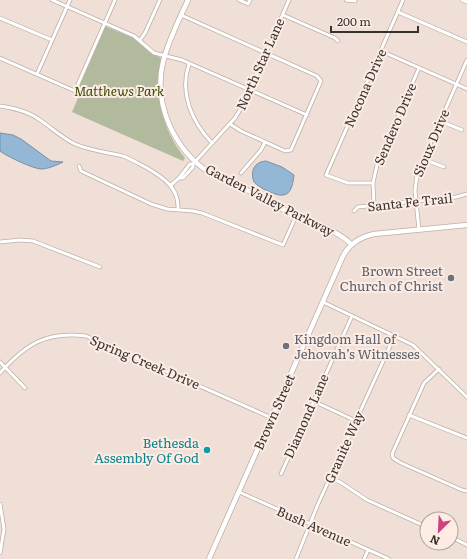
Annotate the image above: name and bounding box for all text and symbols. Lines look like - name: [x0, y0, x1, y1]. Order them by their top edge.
- scale bar: [331, 8, 418, 34]
- text: 200 m: [337, 12, 371, 30]
- street label: North Star Lane: [231, 14, 288, 113]
- street label: Nocona Drive: [339, 45, 390, 130]
- street label: Sendero Drive: [369, 79, 421, 168]
- park label: Matthews Park: [74, 81, 165, 100]
- street label: Sioux Drive: [408, 106, 453, 180]
- street label: Garden Valley Parkway: [202, 159, 338, 241]
- street label: Santa Fe Trail: [366, 188, 454, 215]
- place label: Brown Street Church of Christ: [340, 261, 444, 295]
- marker: Brown Street Church of Christ: [446, 273, 456, 283]
- place label: Kingdom Hall of Jehovah’s Witnesses: [294, 329, 420, 363]
- street label: Spring Creek Drive: [87, 330, 203, 393]
- marker: Kingdom Hall of Jehovah’s Witnesses: [281, 341, 291, 351]
- street label: Brown Street: [248, 370, 299, 453]
- street label: Diamond Lane: [278, 370, 333, 461]
- street label: Granite Way: [319, 407, 368, 486]
- place label: Bethesda Assembly Of God: [94, 433, 199, 467]
- marker: Bethesda Assembly Of God: [202, 445, 212, 455]
- street label: Bush Avenue: [274, 501, 355, 550]
- north arrow: [419, 511, 459, 551]
- text: N: [427, 532, 442, 550]

